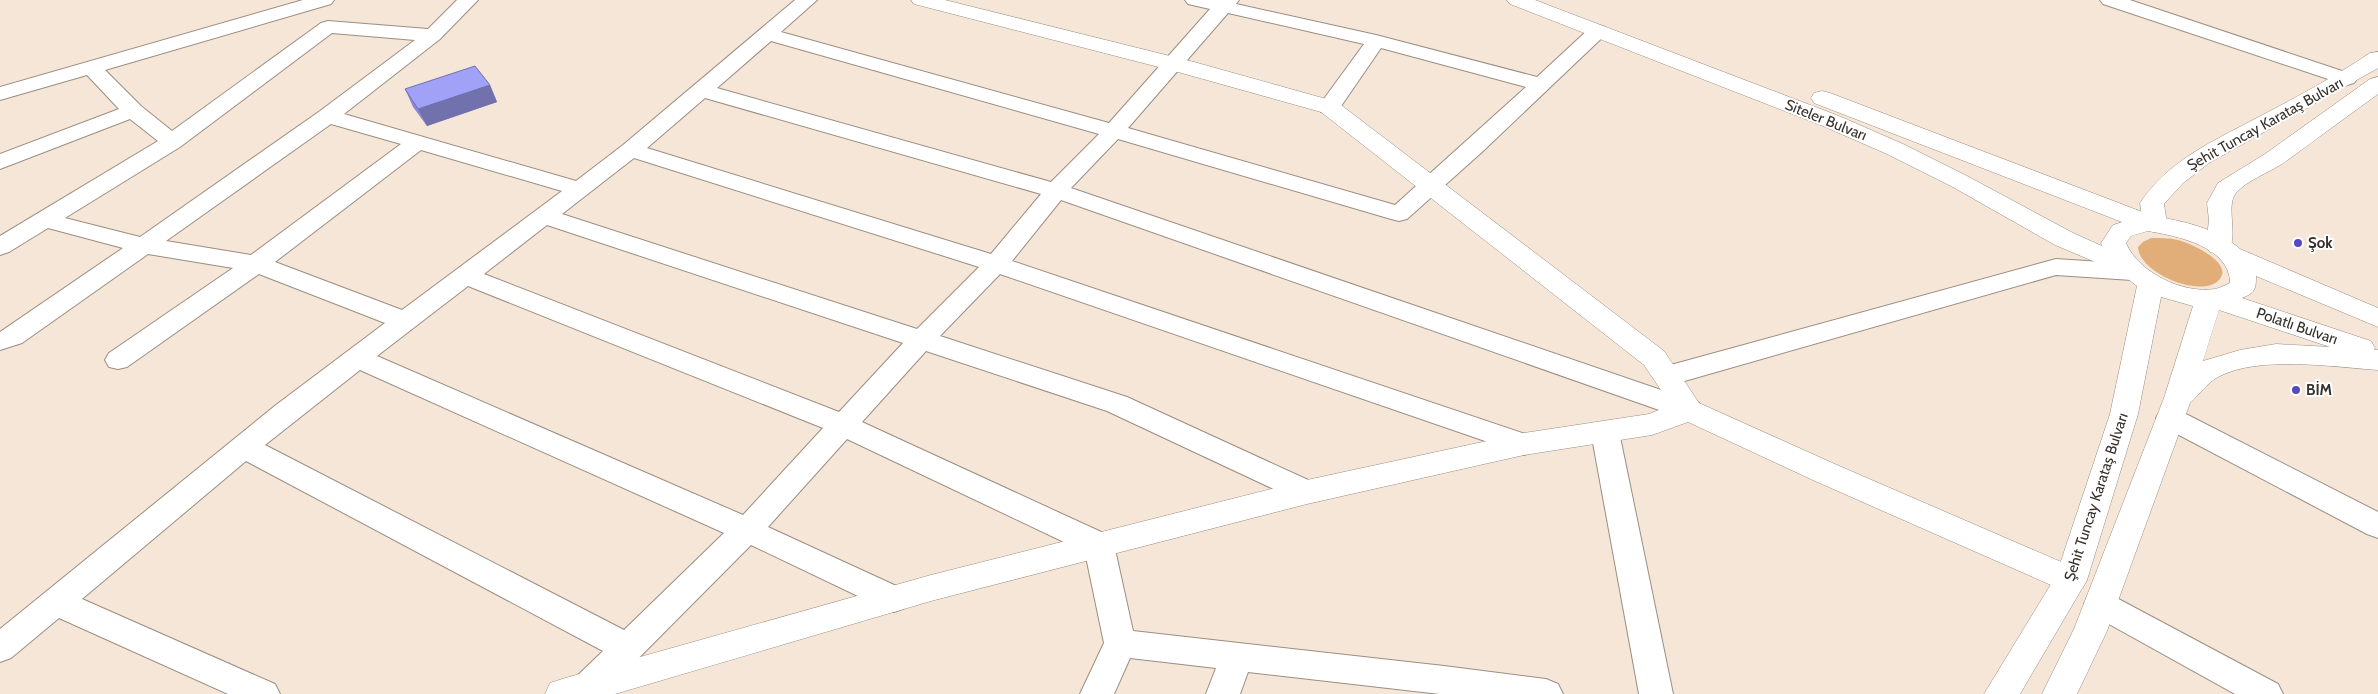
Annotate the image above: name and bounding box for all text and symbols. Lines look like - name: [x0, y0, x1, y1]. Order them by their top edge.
- street label: Şehit Tuncay Karataş Bulvarı: [2184, 74, 2346, 174]
- street label: Siteler Bulvarı: [1783, 95, 1869, 145]
- place label: Şok: [2308, 234, 2333, 252]
- marker: Şok: [2292, 237, 2304, 249]
- street label: Polatlı Bulvarı: [2254, 304, 2340, 348]
- place label: BİM: [2306, 381, 2332, 399]
- marker: BİM: [2290, 384, 2302, 396]
- street label: Şehit Tuncay Karataş Bulvarı: [2060, 411, 2132, 583]

